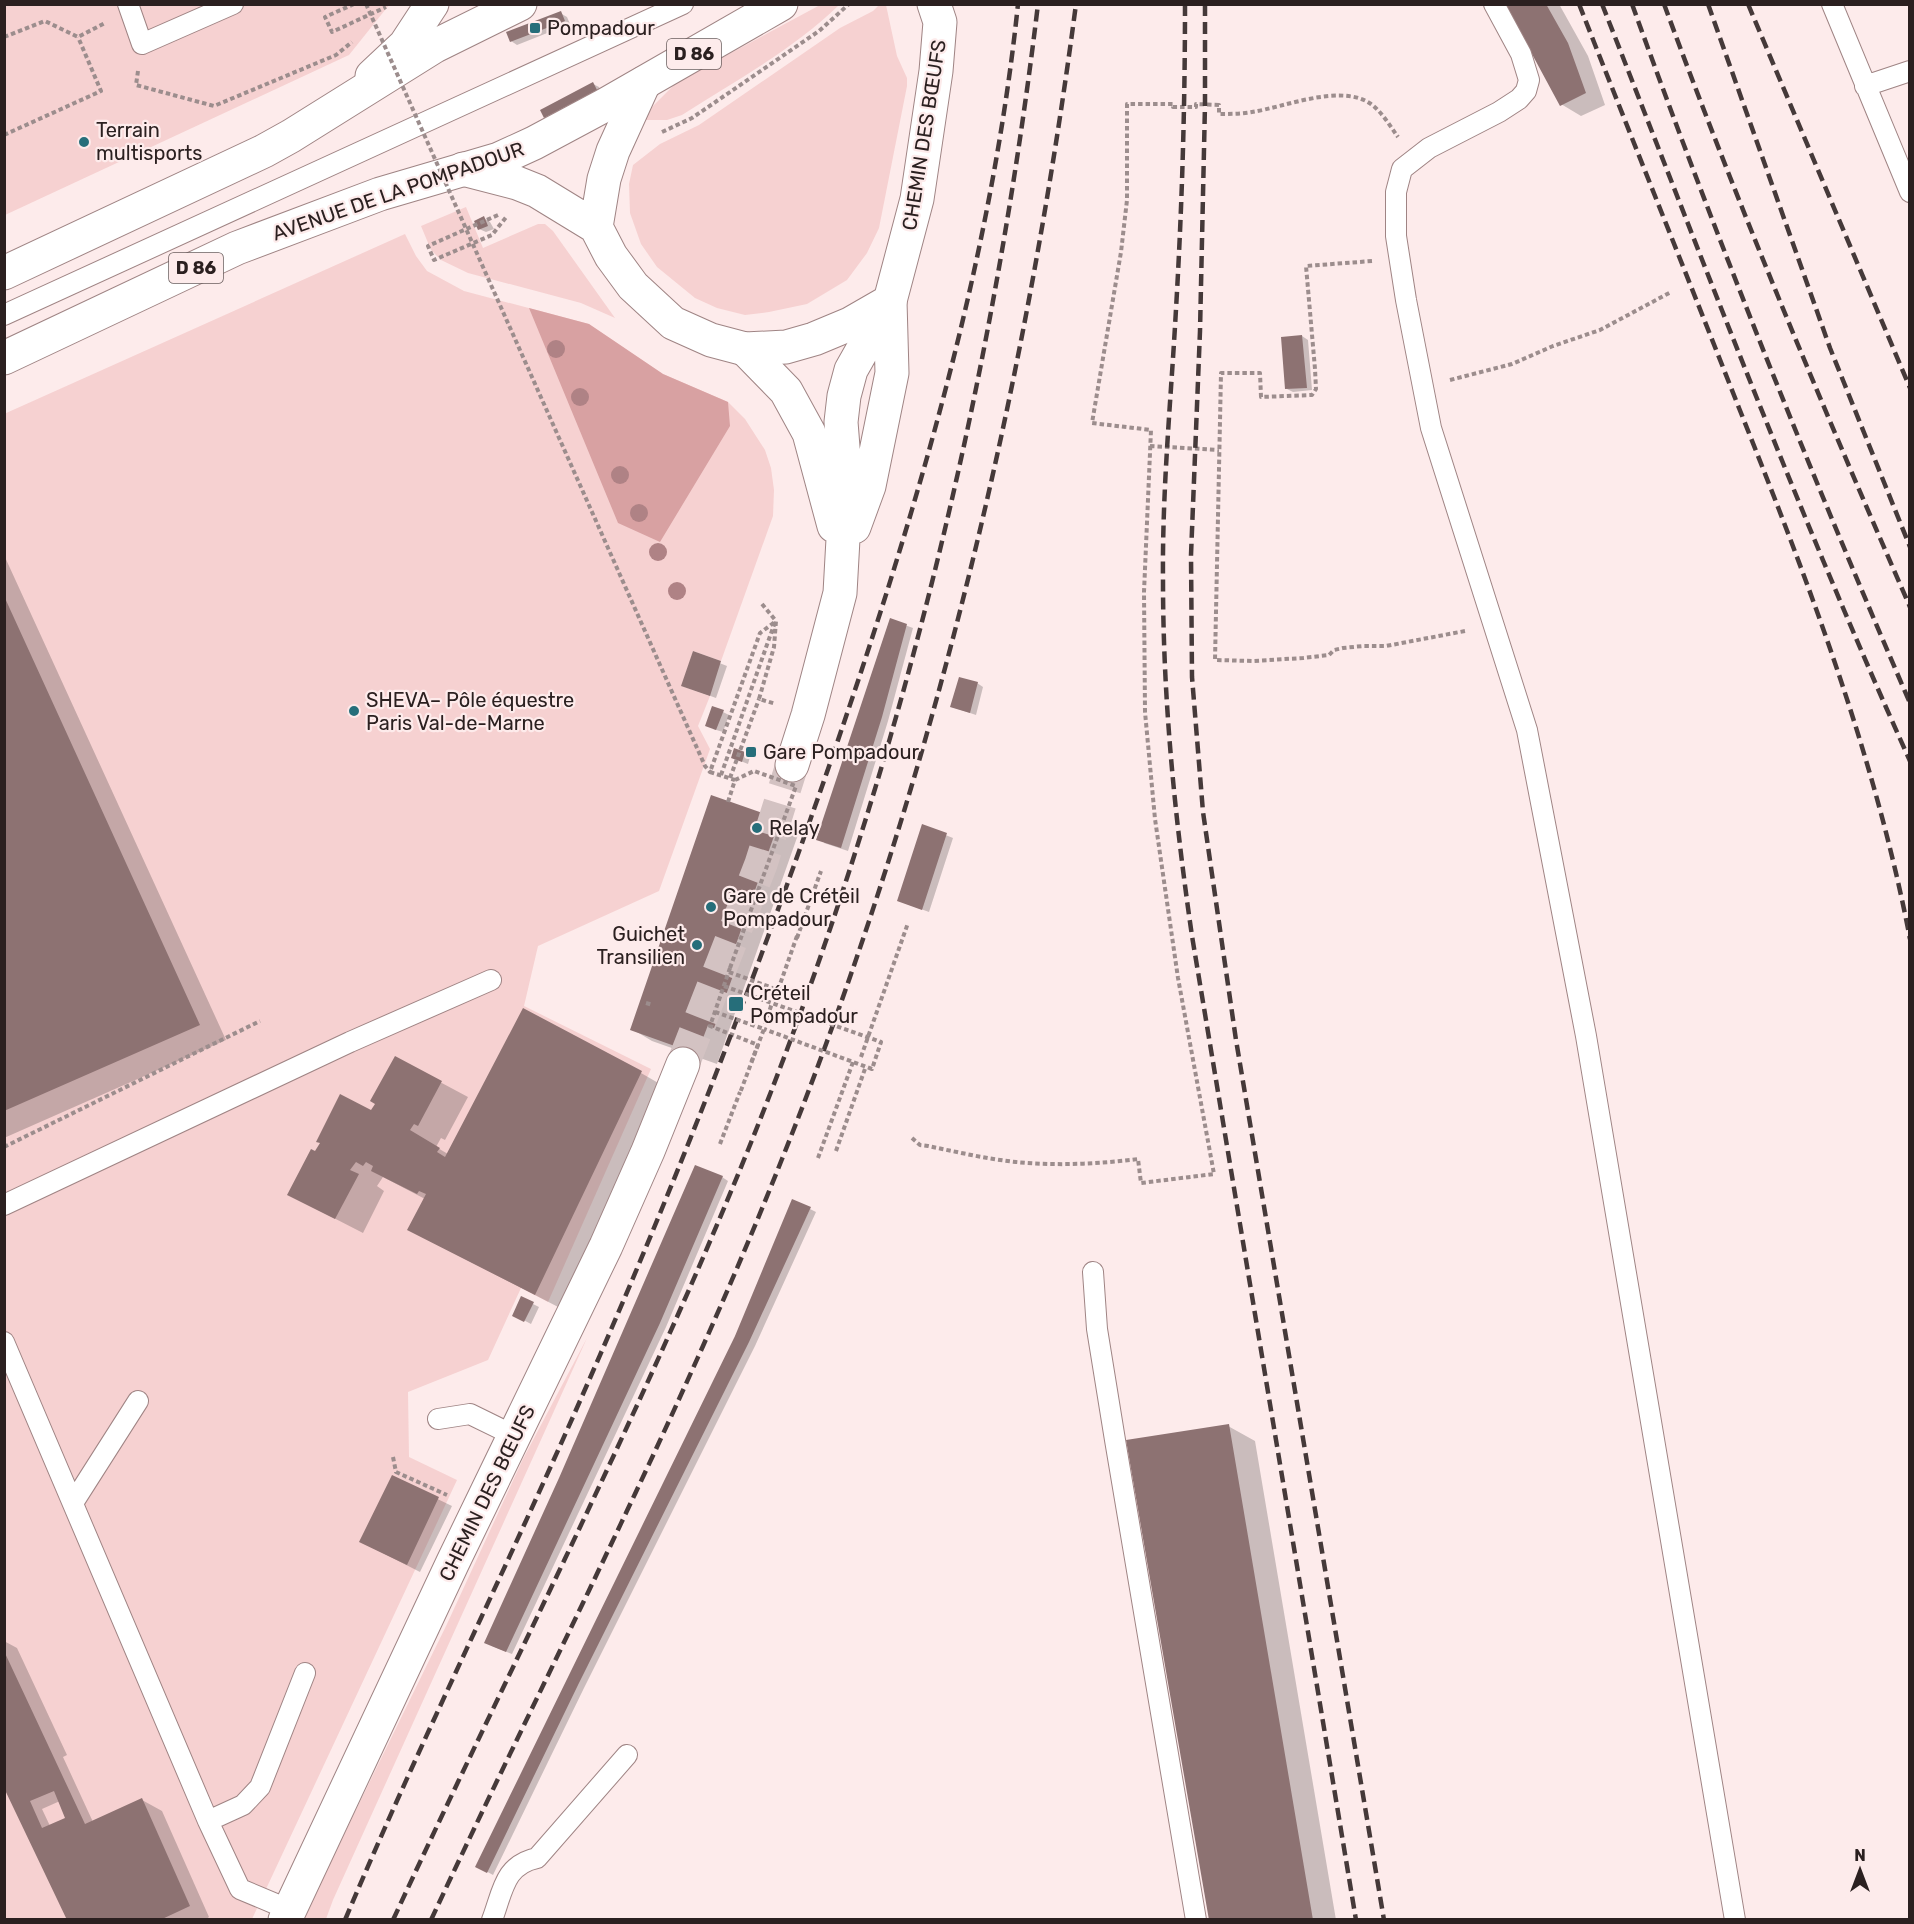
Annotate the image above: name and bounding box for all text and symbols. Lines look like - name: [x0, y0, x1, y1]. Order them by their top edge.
- place label: Pompadour: [547, 16, 655, 40]
- marker: Pompadour: [528, 21, 542, 35]
- street label: CHEMIN DES BŒUFS: [897, 38, 951, 232]
- road number: D 86: [667, 39, 721, 69]
- place label: Terrain multisports: [96, 118, 203, 165]
- marker: Terrain multisports: [77, 135, 91, 149]
- street label: AVENUE DE LA POMPADOUR: [269, 137, 527, 245]
- road number: D 86: [169, 253, 223, 283]
- place label: SHEVA– Pôle équestre Paris Val-de-Marne: [366, 688, 574, 735]
- marker: SHEVA– Pôle équestre Paris Val-de-Marne: [347, 704, 361, 718]
- place label: Gare Pompadour: [763, 740, 920, 764]
- marker: Gare Pompadour: [744, 745, 758, 759]
- place label: Relay: [769, 816, 820, 840]
- marker: Relay: [750, 821, 764, 835]
- place label: Gare de Créteil Pompadour: [723, 884, 860, 931]
- marker: Gare de Créteil Pompadour: [704, 900, 718, 914]
- place label: Guichet Transilien: [596, 922, 685, 969]
- marker: Guichet Transilien: [690, 938, 704, 952]
- place label: Créteil Pompadour: [750, 981, 858, 1028]
- marker: Créteil Pompadour: [727, 995, 745, 1013]
- street label: CHEMIN DES BŒUFS: [434, 1401, 540, 1585]
- north arrow: [1830, 1840, 1890, 1900]
- text: N: [1854, 1846, 1866, 1865]

